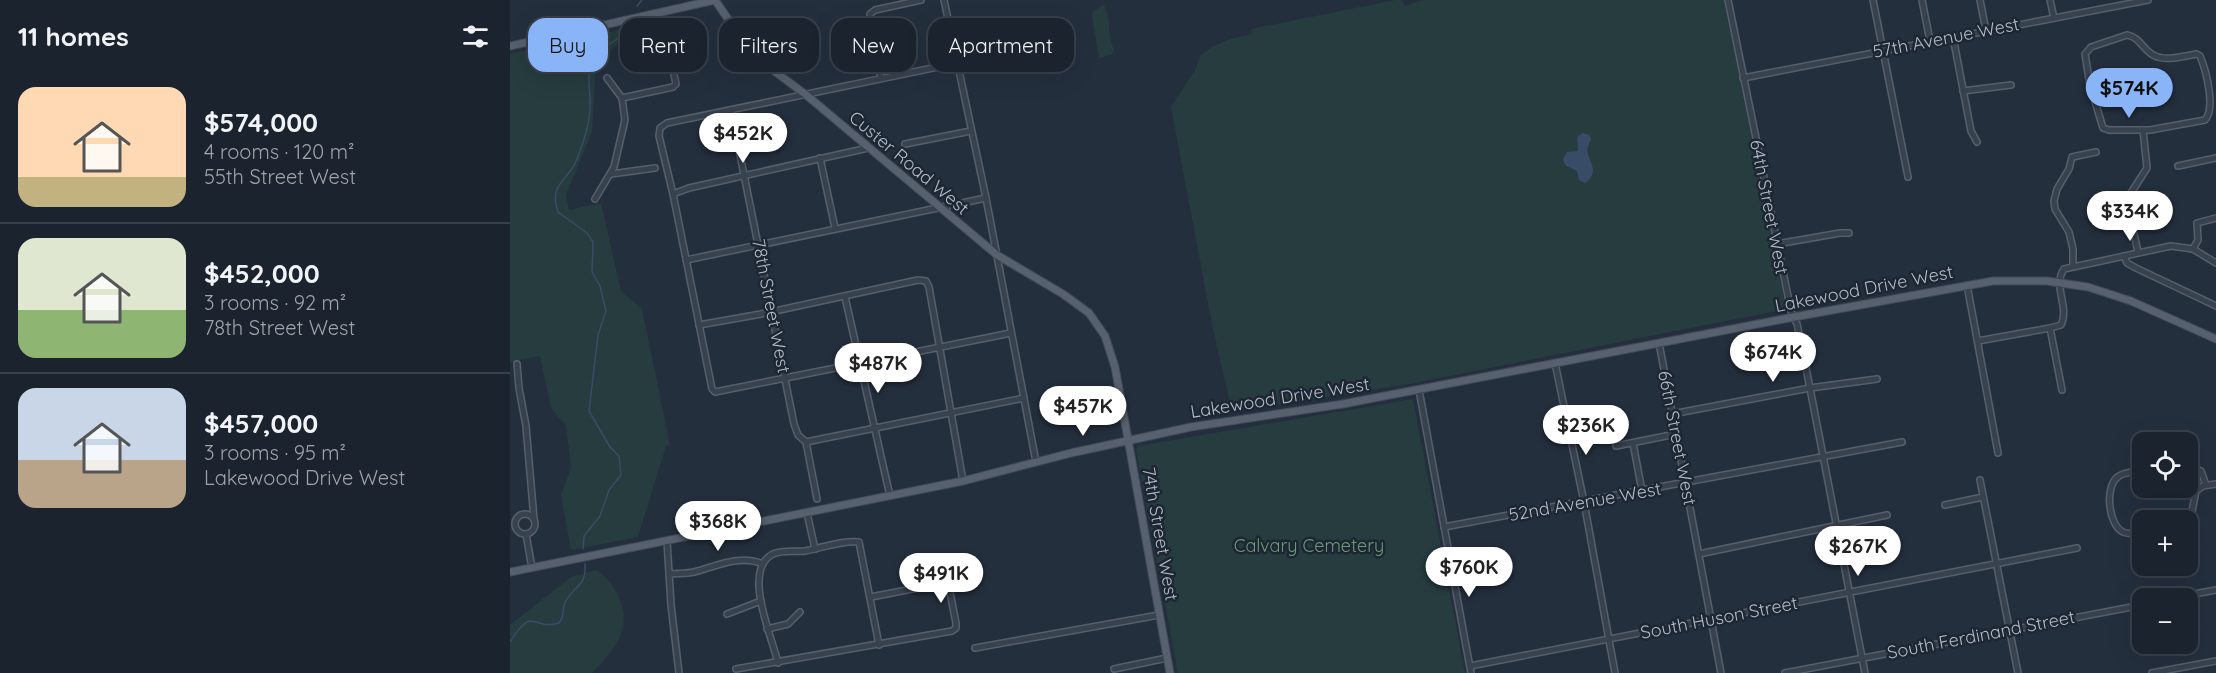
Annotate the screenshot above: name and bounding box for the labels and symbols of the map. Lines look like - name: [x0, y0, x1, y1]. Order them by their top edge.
- street label: 57th Avenue West: [1871, 12, 2021, 63]
- pin: $574K: [2087, 68, 2171, 119]
- street label: Custer Road West: [845, 106, 974, 220]
- pin: $452K: [701, 113, 785, 164]
- street label: 64th Street West: [1745, 138, 1794, 276]
- pin: $334K: [2088, 191, 2172, 242]
- street label: 78th Street West: [747, 237, 796, 375]
- street label: Lakewood Drive West: [1773, 260, 1955, 317]
- pin: $674K: [1731, 332, 1815, 383]
- pin: $487K: [836, 343, 920, 394]
- street label: 66th Street West: [1653, 369, 1702, 507]
- street label: Lakewood Drive West: [1189, 372, 1371, 423]
- pin: $457K: [1041, 386, 1125, 437]
- pin: $236K: [1544, 405, 1628, 456]
- street label: 74th Street West: [1137, 465, 1184, 602]
- street label: 52nd Avenue West: [1507, 477, 1663, 526]
- pin: $368K: [676, 501, 760, 552]
- pin: $267K: [1816, 526, 1900, 577]
- park label: Calvary Cemetery: [1234, 534, 1384, 557]
- pin: $760K: [1427, 547, 1511, 598]
- pin: $491K: [899, 553, 983, 604]
- street label: South Huson Street: [1638, 591, 1799, 644]
- street label: South Ferdinand Street: [1885, 605, 2077, 664]

